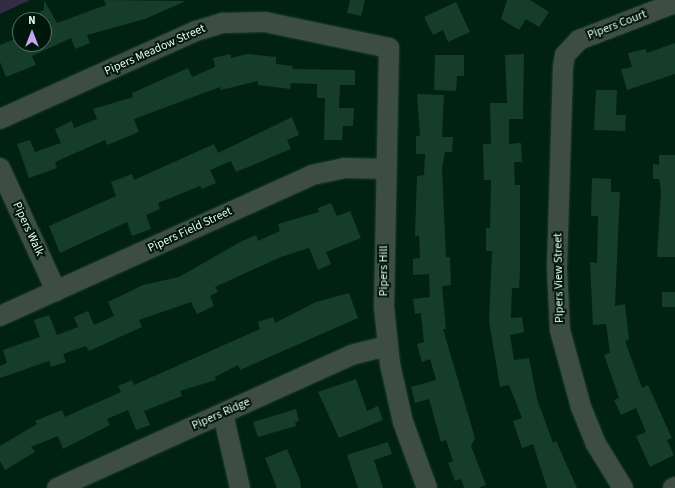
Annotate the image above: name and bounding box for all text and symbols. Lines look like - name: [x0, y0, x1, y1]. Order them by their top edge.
- street label: Pipers Court: [585, 7, 649, 43]
- north arrow: [12, 12, 52, 52]
- text: N: [28, 13, 36, 28]
- street label: Pipers Meadow Street: [102, 21, 208, 79]
- street label: Pipers Walk: [9, 200, 47, 258]
- street label: Pipers Field Street: [146, 204, 234, 256]
- street label: Pipers View Street: [551, 233, 567, 323]
- street label: Pipers Hill: [377, 246, 391, 296]
- street label: Pipers Ridge: [190, 395, 252, 433]

